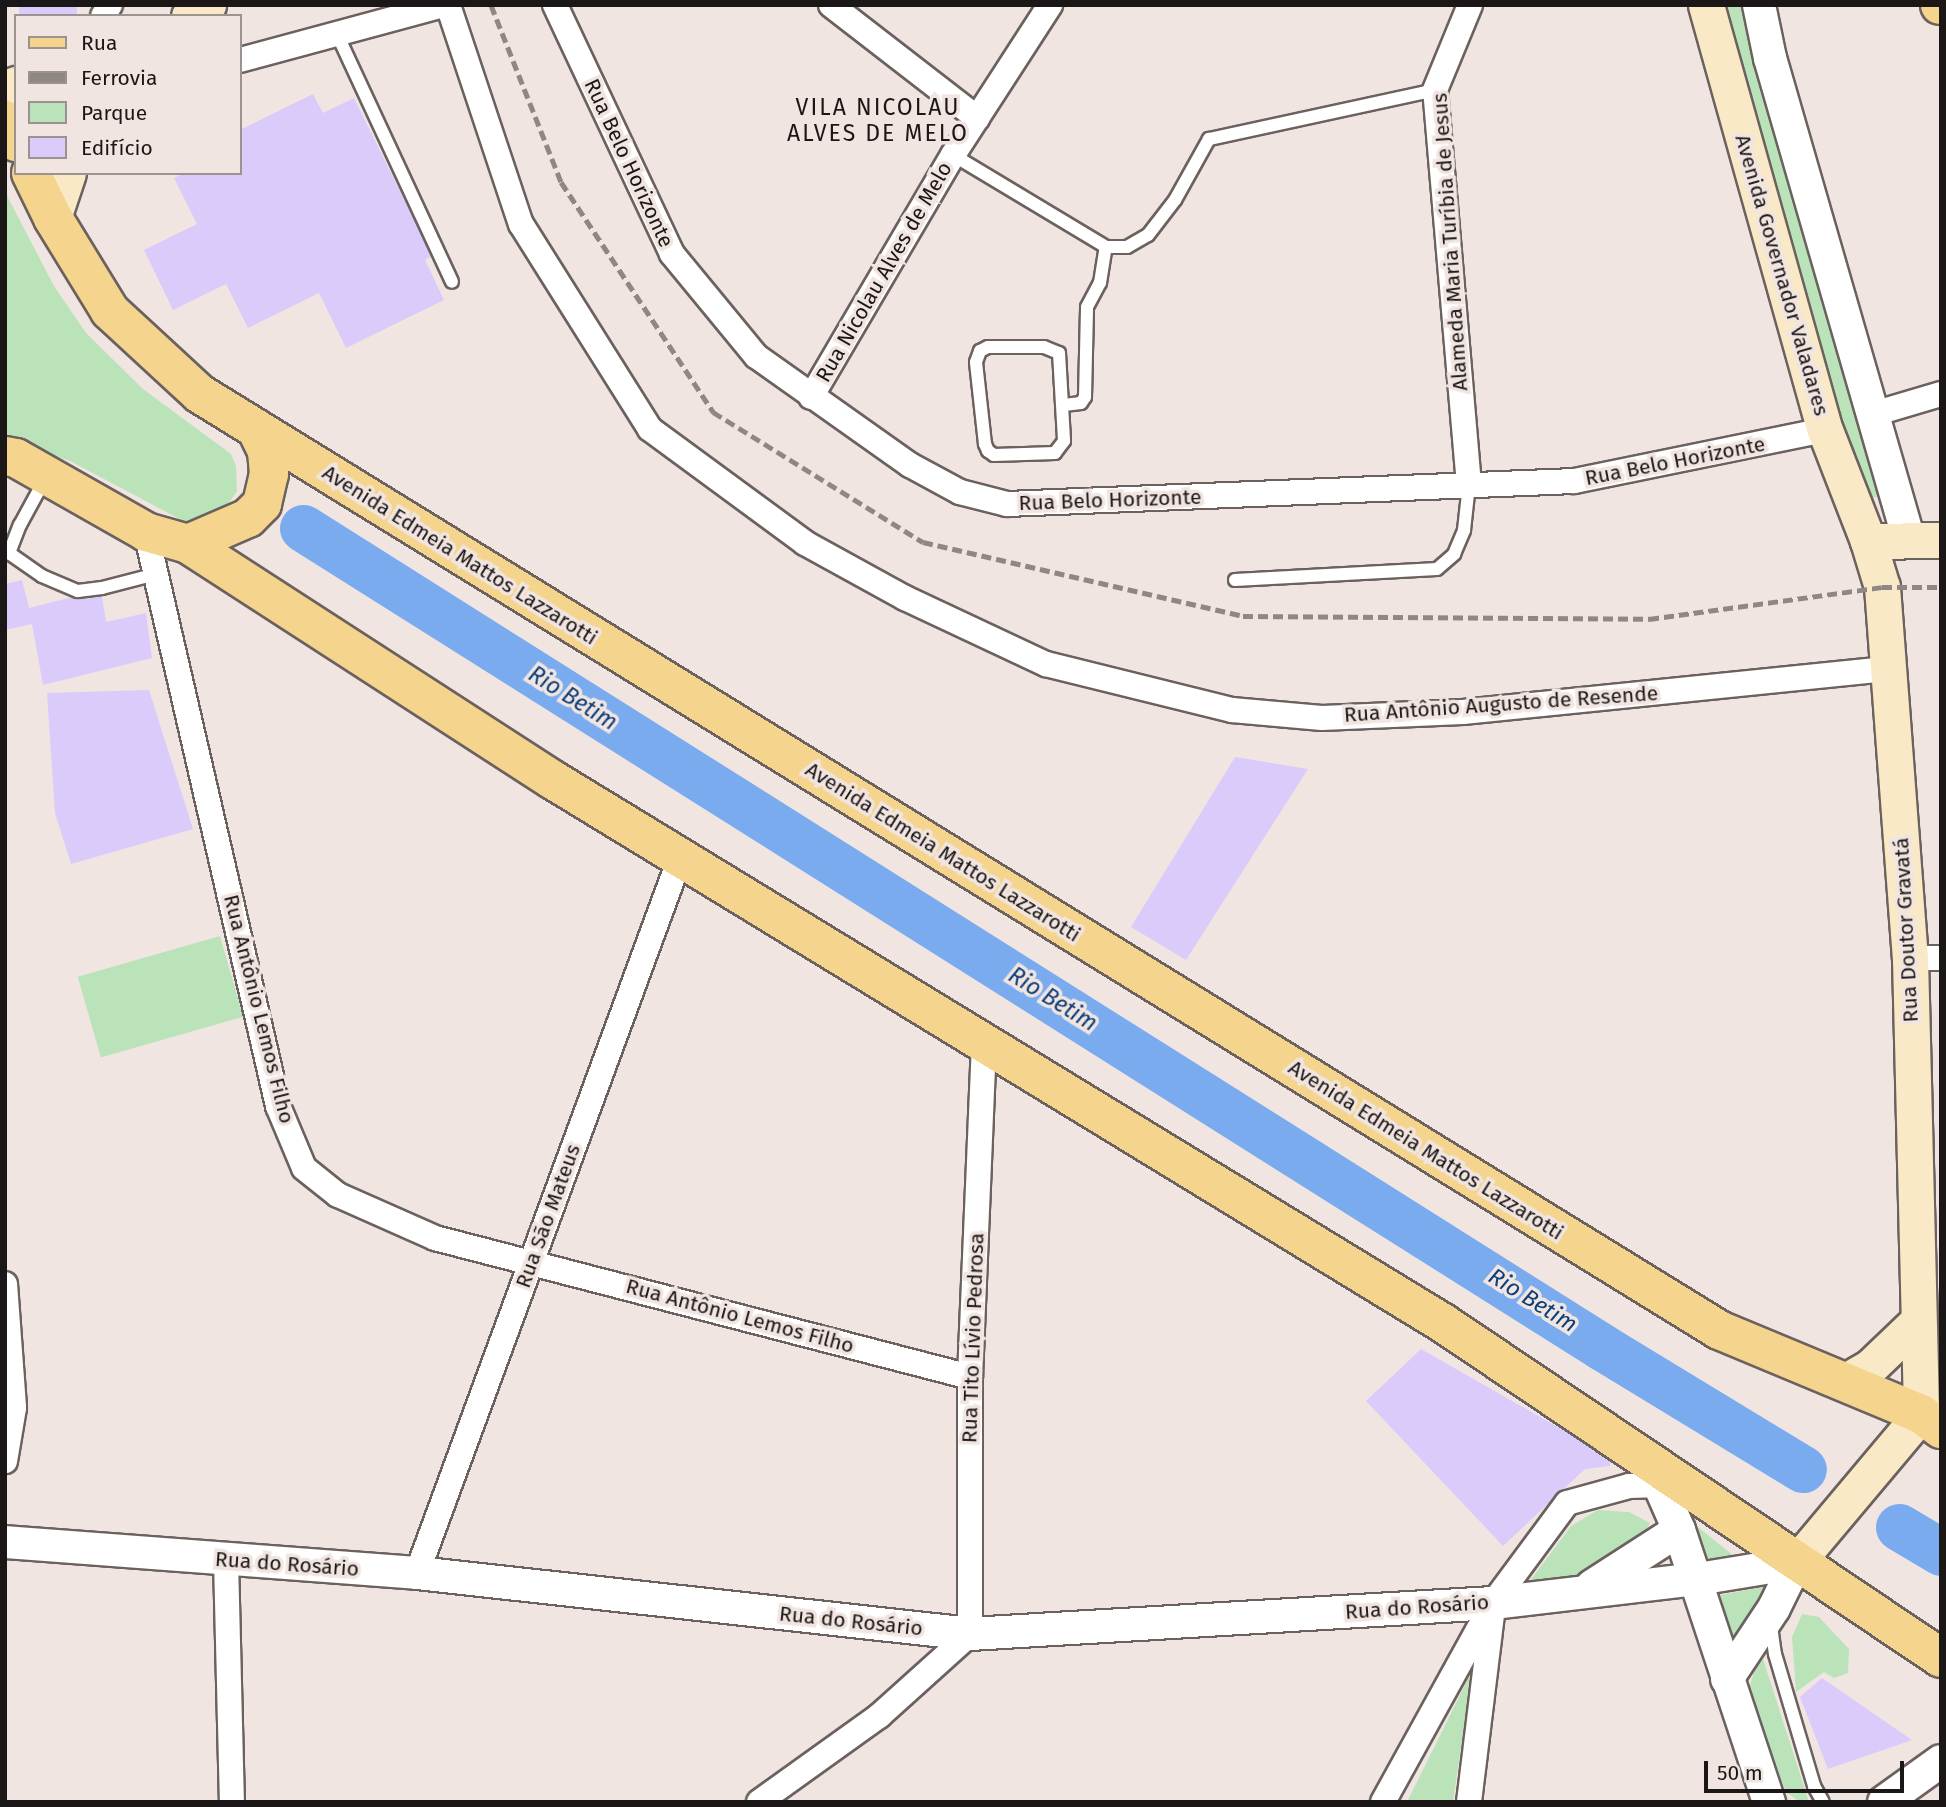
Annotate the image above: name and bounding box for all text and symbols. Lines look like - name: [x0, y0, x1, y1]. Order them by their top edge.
- legend: [14, 14, 242, 175]
- text: Rua: [81, 30, 117, 56]
- text: Ferrovia: [81, 65, 157, 91]
- street label: Rua Belo Horizonte: [579, 75, 679, 251]
- street label: Alameda Maria Turíbia de Jesus: [1427, 92, 1473, 392]
- district label: VILA NICOLAU ALVES DE MELO: [789, 93, 967, 147]
- text: Parque: [81, 100, 147, 126]
- street label: Avenida Governador Valadares: [1730, 132, 1834, 418]
- text: Edifício: [81, 135, 153, 161]
- street label: Rua Nicolau Alves de Melo: [811, 157, 957, 387]
- street label: Rua Belo Horizonte: [1583, 431, 1767, 491]
- street label: Avenida Edmeia Mattos Lazzarotti: [318, 460, 602, 650]
- street label: Rua Belo Horizonte: [1018, 484, 1202, 516]
- water label: Rio Betim: [524, 660, 622, 736]
- street label: Rua Antônio Augusto de Resende: [1343, 680, 1659, 728]
- street label: Avenida Edmeia Mattos Lazzarotti: [801, 757, 1085, 947]
- street label: Rua Doutor Gravatá: [1889, 837, 1923, 1023]
- street label: Rua Antônio Lemos Filho: [218, 892, 300, 1126]
- water label: Rio Betim: [1004, 961, 1102, 1037]
- street label: Avenida Edmeia Mattos Lazzarotti: [1284, 1055, 1568, 1245]
- street label: Rua São Mateus: [510, 1141, 586, 1291]
- street label: Rua Tito Lívio Pedrosa: [957, 1232, 989, 1444]
- water label: Rio Betim: [1484, 1262, 1582, 1338]
- street label: Rua Antônio Lemos Filho: [623, 1273, 857, 1359]
- street label: Rua do Rosário: [214, 1546, 360, 1582]
- street label: Rua do Rosário: [1344, 1589, 1490, 1625]
- street label: Rua do Rosário: [778, 1601, 924, 1641]
- scale bar: [1708, 1748, 1908, 1792]
- text: 50 m: [1717, 1760, 1763, 1786]

